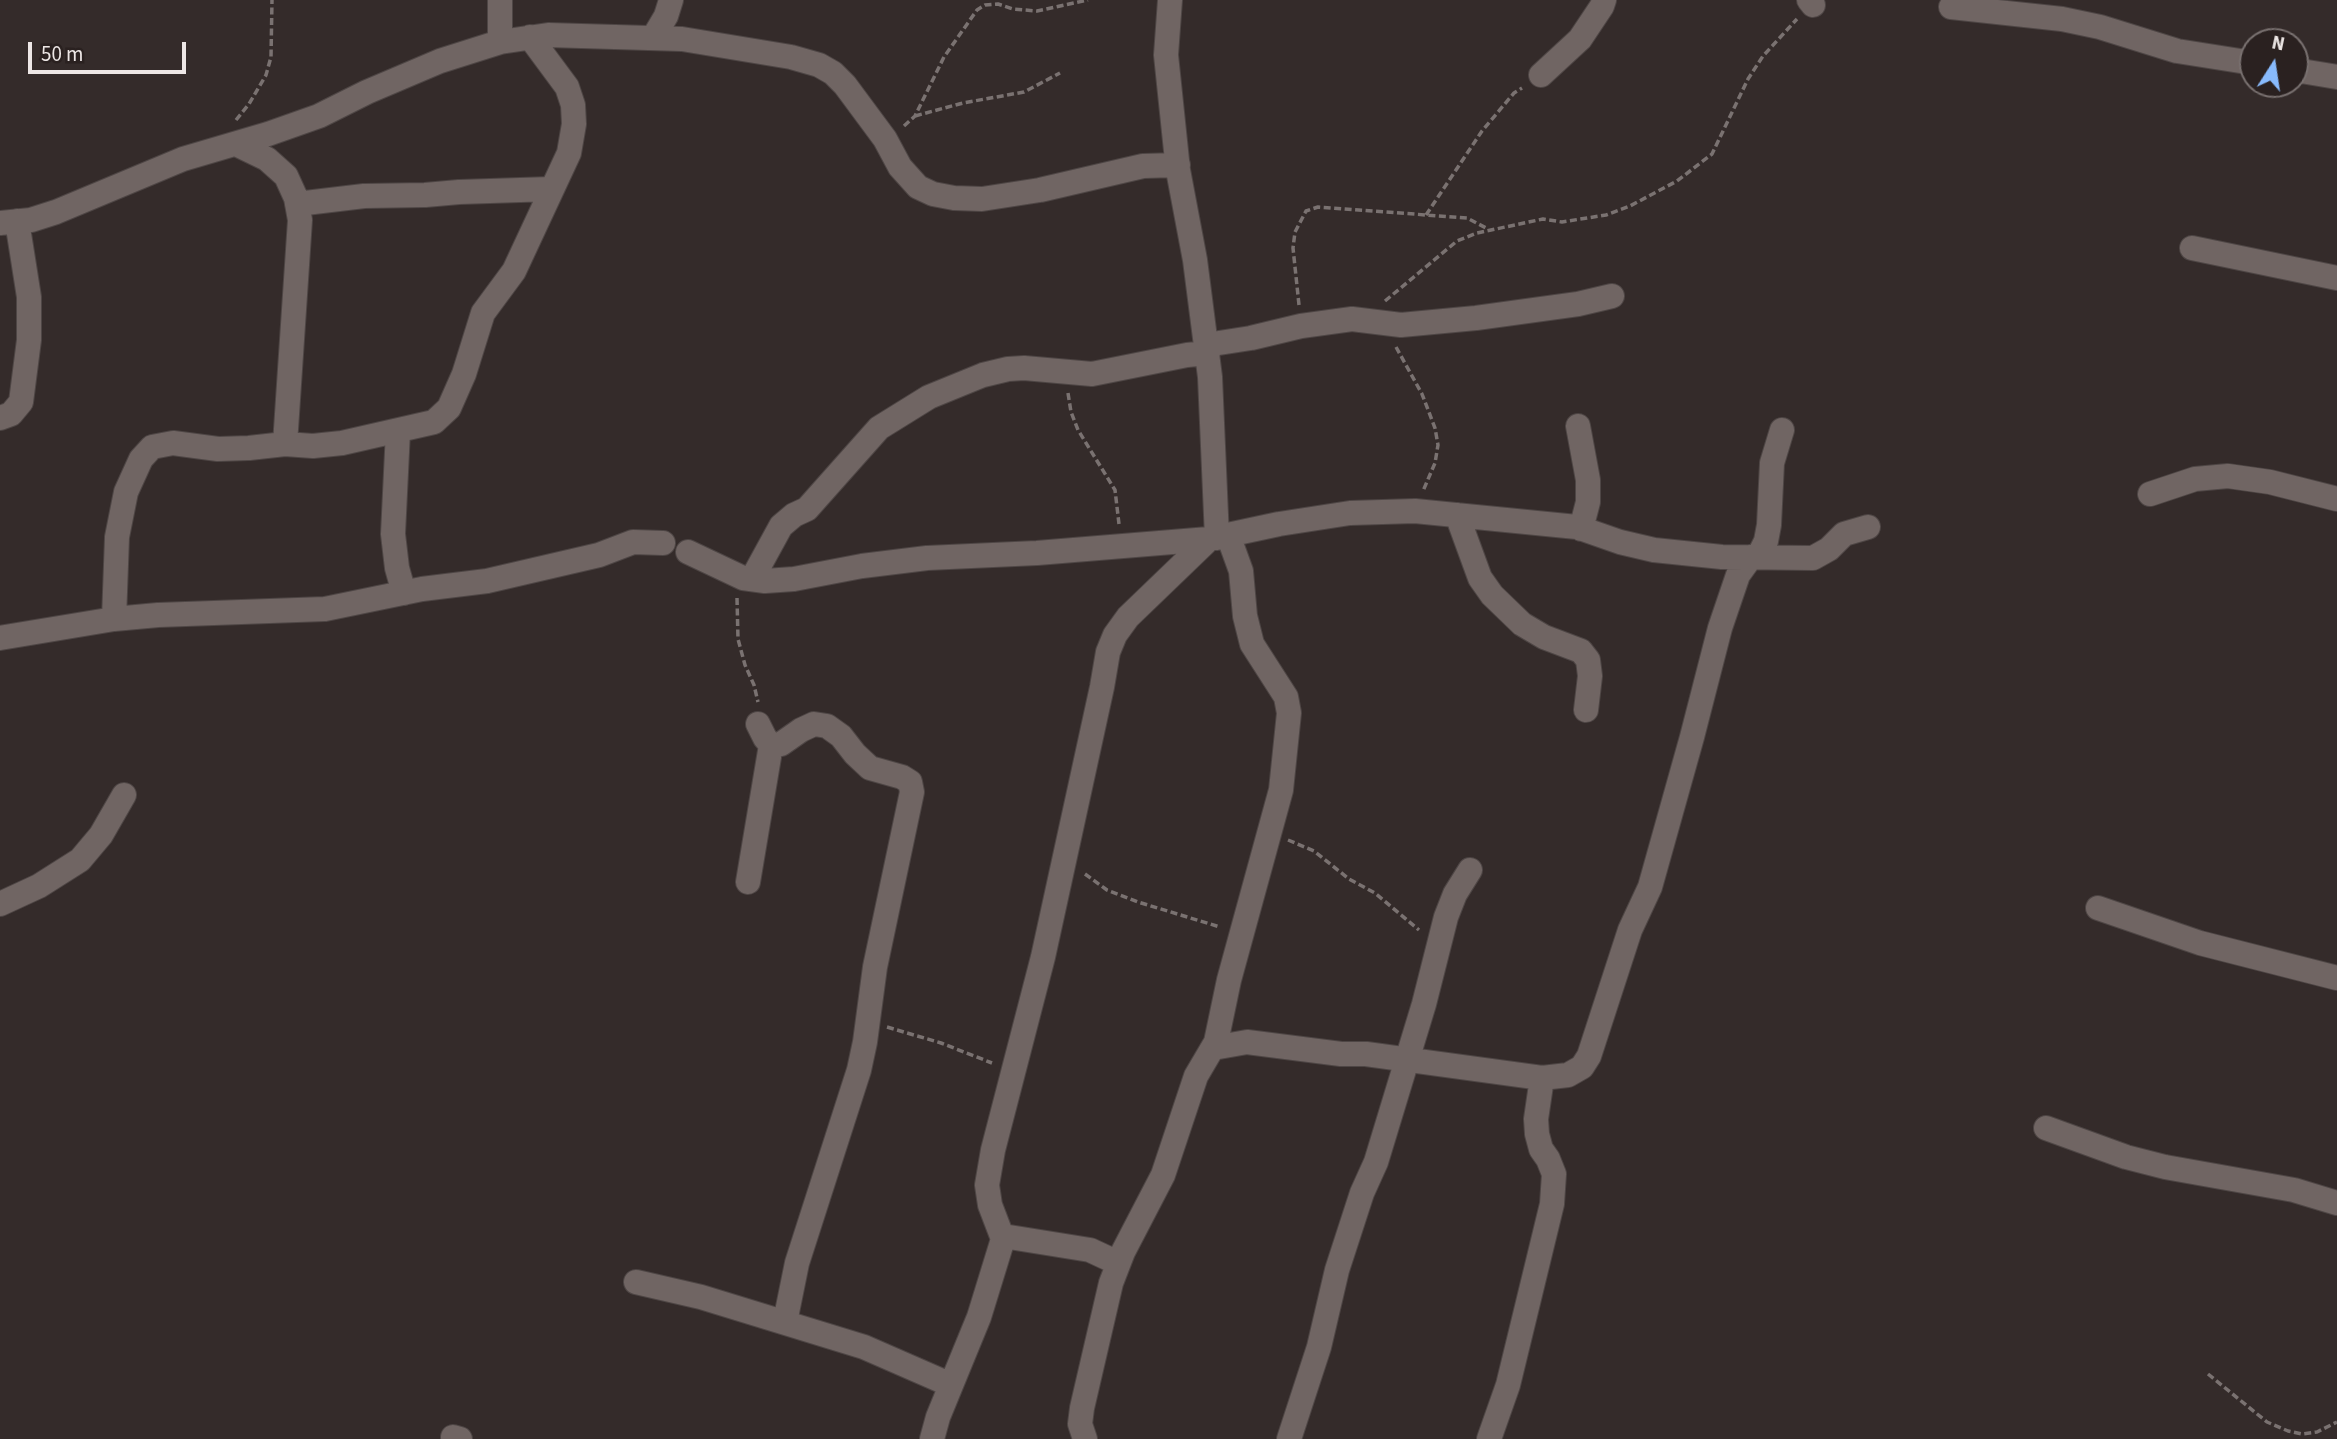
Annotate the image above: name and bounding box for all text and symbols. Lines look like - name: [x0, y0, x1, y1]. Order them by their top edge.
- scale bar: [32, 28, 189, 72]
- north arrow: [2239, 28, 2309, 98]
- text: N: [2269, 29, 2287, 58]
- text: 50 m: [41, 39, 83, 69]

